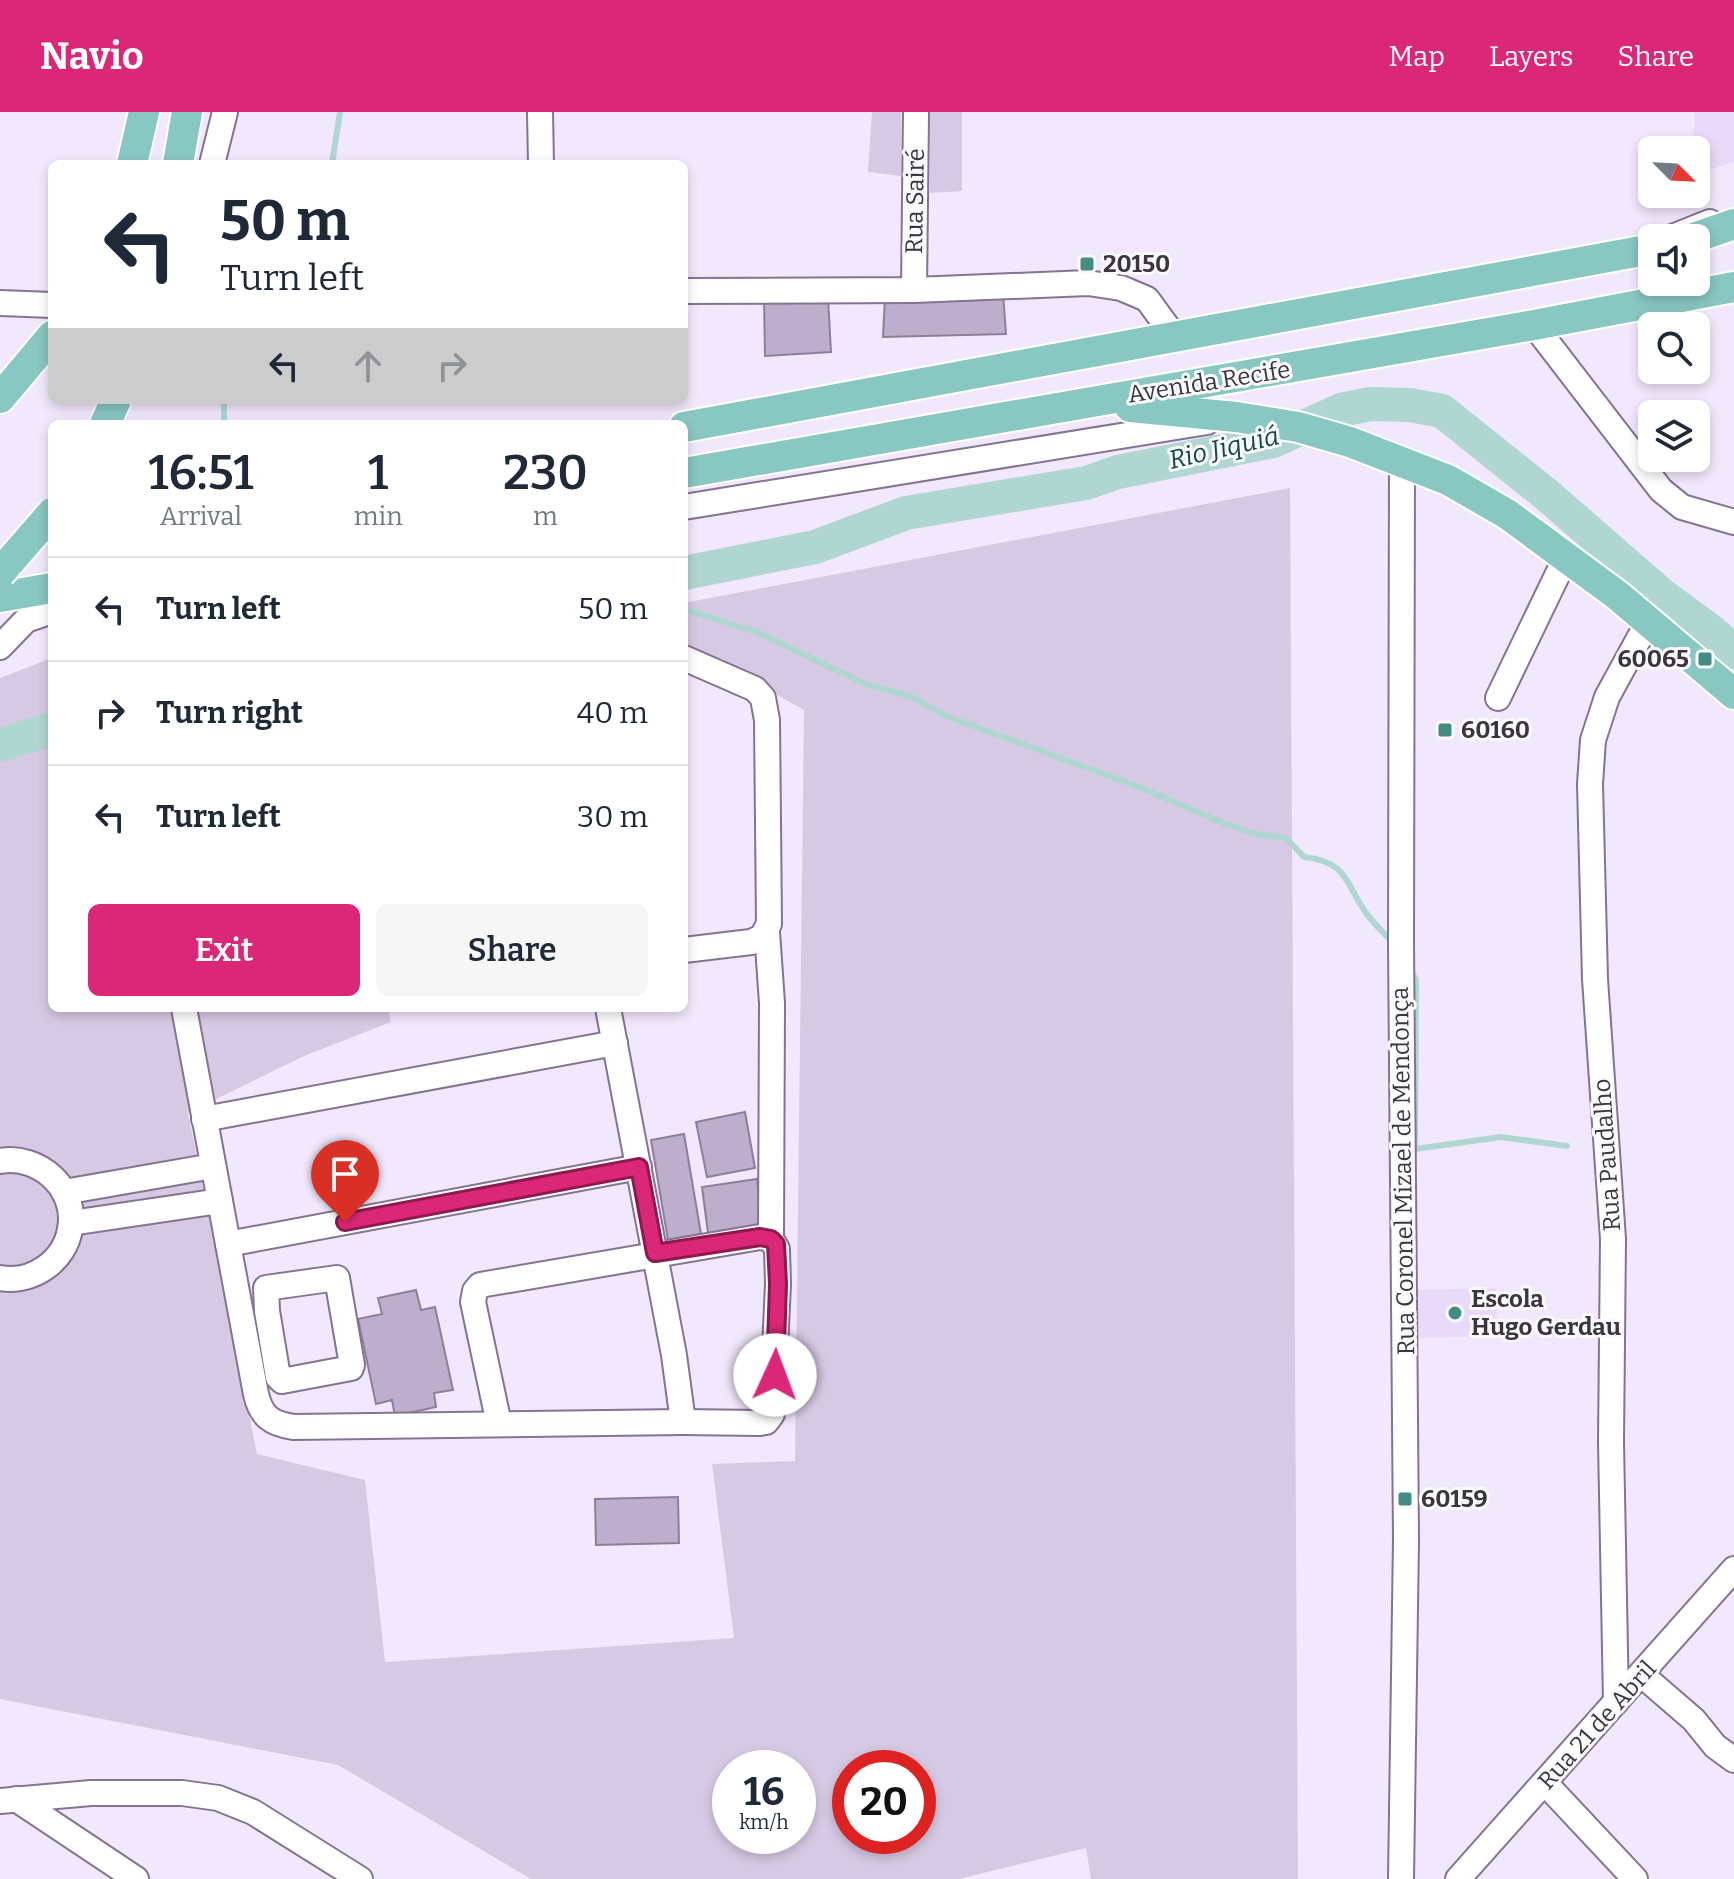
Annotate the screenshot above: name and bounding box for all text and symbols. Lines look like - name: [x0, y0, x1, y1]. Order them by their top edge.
- text: Navio: [40, 33, 144, 79]
- text: Map: [1388, 40, 1445, 73]
- text: Layers: [1489, 40, 1573, 73]
- text: Share: [1617, 40, 1694, 73]
- north arrow: [1638, 136, 1710, 208]
- map controls: [1638, 136, 1710, 472]
- street label: Rua Sairé: [900, 148, 930, 254]
- text: 50 m: [220, 188, 350, 255]
- icon: left: [88, 192, 192, 296]
- button: sound: [1638, 224, 1710, 296]
- place label: 20150: [1103, 250, 1170, 278]
- marker: 20150: [1078, 255, 1096, 273]
- text: Turn left: [220, 256, 364, 300]
- button: search: [1638, 312, 1710, 384]
- icon: left: [262, 344, 306, 388]
- icon: ahead: [346, 344, 390, 388]
- icon: right: [430, 344, 474, 388]
- street label: Avenida Recife: [1126, 355, 1292, 409]
- button: layers: [1638, 400, 1710, 472]
- water label: Rio Jiquiá: [1166, 420, 1282, 476]
- text: 16:51: [148, 444, 253, 502]
- text: 1: [368, 444, 388, 502]
- text: 230: [503, 444, 588, 502]
- text: Arrival: [160, 501, 242, 532]
- text: min: [354, 501, 403, 532]
- text: m: [533, 501, 558, 532]
- icon: left: [88, 587, 132, 631]
- text: Turn left: [156, 591, 281, 627]
- text: 50 m: [578, 591, 648, 627]
- place label: 60065: [1617, 645, 1689, 673]
- marker: 60065: [1696, 650, 1714, 668]
- icon: right: [88, 691, 132, 735]
- text: Turn right: [156, 695, 303, 731]
- text: 40 m: [577, 695, 648, 731]
- place label: 60160: [1461, 716, 1530, 744]
- marker: 60160: [1436, 721, 1454, 739]
- icon: left: [88, 795, 132, 839]
- text: Turn left: [156, 799, 281, 835]
- text: 30 m: [577, 799, 648, 835]
- button: Exit: [88, 904, 360, 996]
- button: Share: [376, 904, 648, 996]
- street label: Rua Coronel Mizael de Mendonça: [1386, 987, 1420, 1355]
- street label: Rua Paudalho: [1588, 1078, 1626, 1232]
- pin: [311, 1140, 379, 1222]
- icon: arrive: [323, 1152, 367, 1196]
- place label: Escola Hugo Gerdau: [1471, 1285, 1621, 1341]
- marker: Escola Hugo Gerdau: [1446, 1304, 1464, 1322]
- position arrow: [733, 1333, 817, 1417]
- place label: 60159: [1421, 1485, 1488, 1513]
- marker: 60159: [1396, 1490, 1414, 1508]
- street label: Rua 21 de Abril: [1532, 1655, 1662, 1795]
- speed limit sign: 20: [832, 1750, 936, 1854]
- text: 16: [744, 1768, 784, 1816]
- text: km/h: [739, 1810, 789, 1834]

